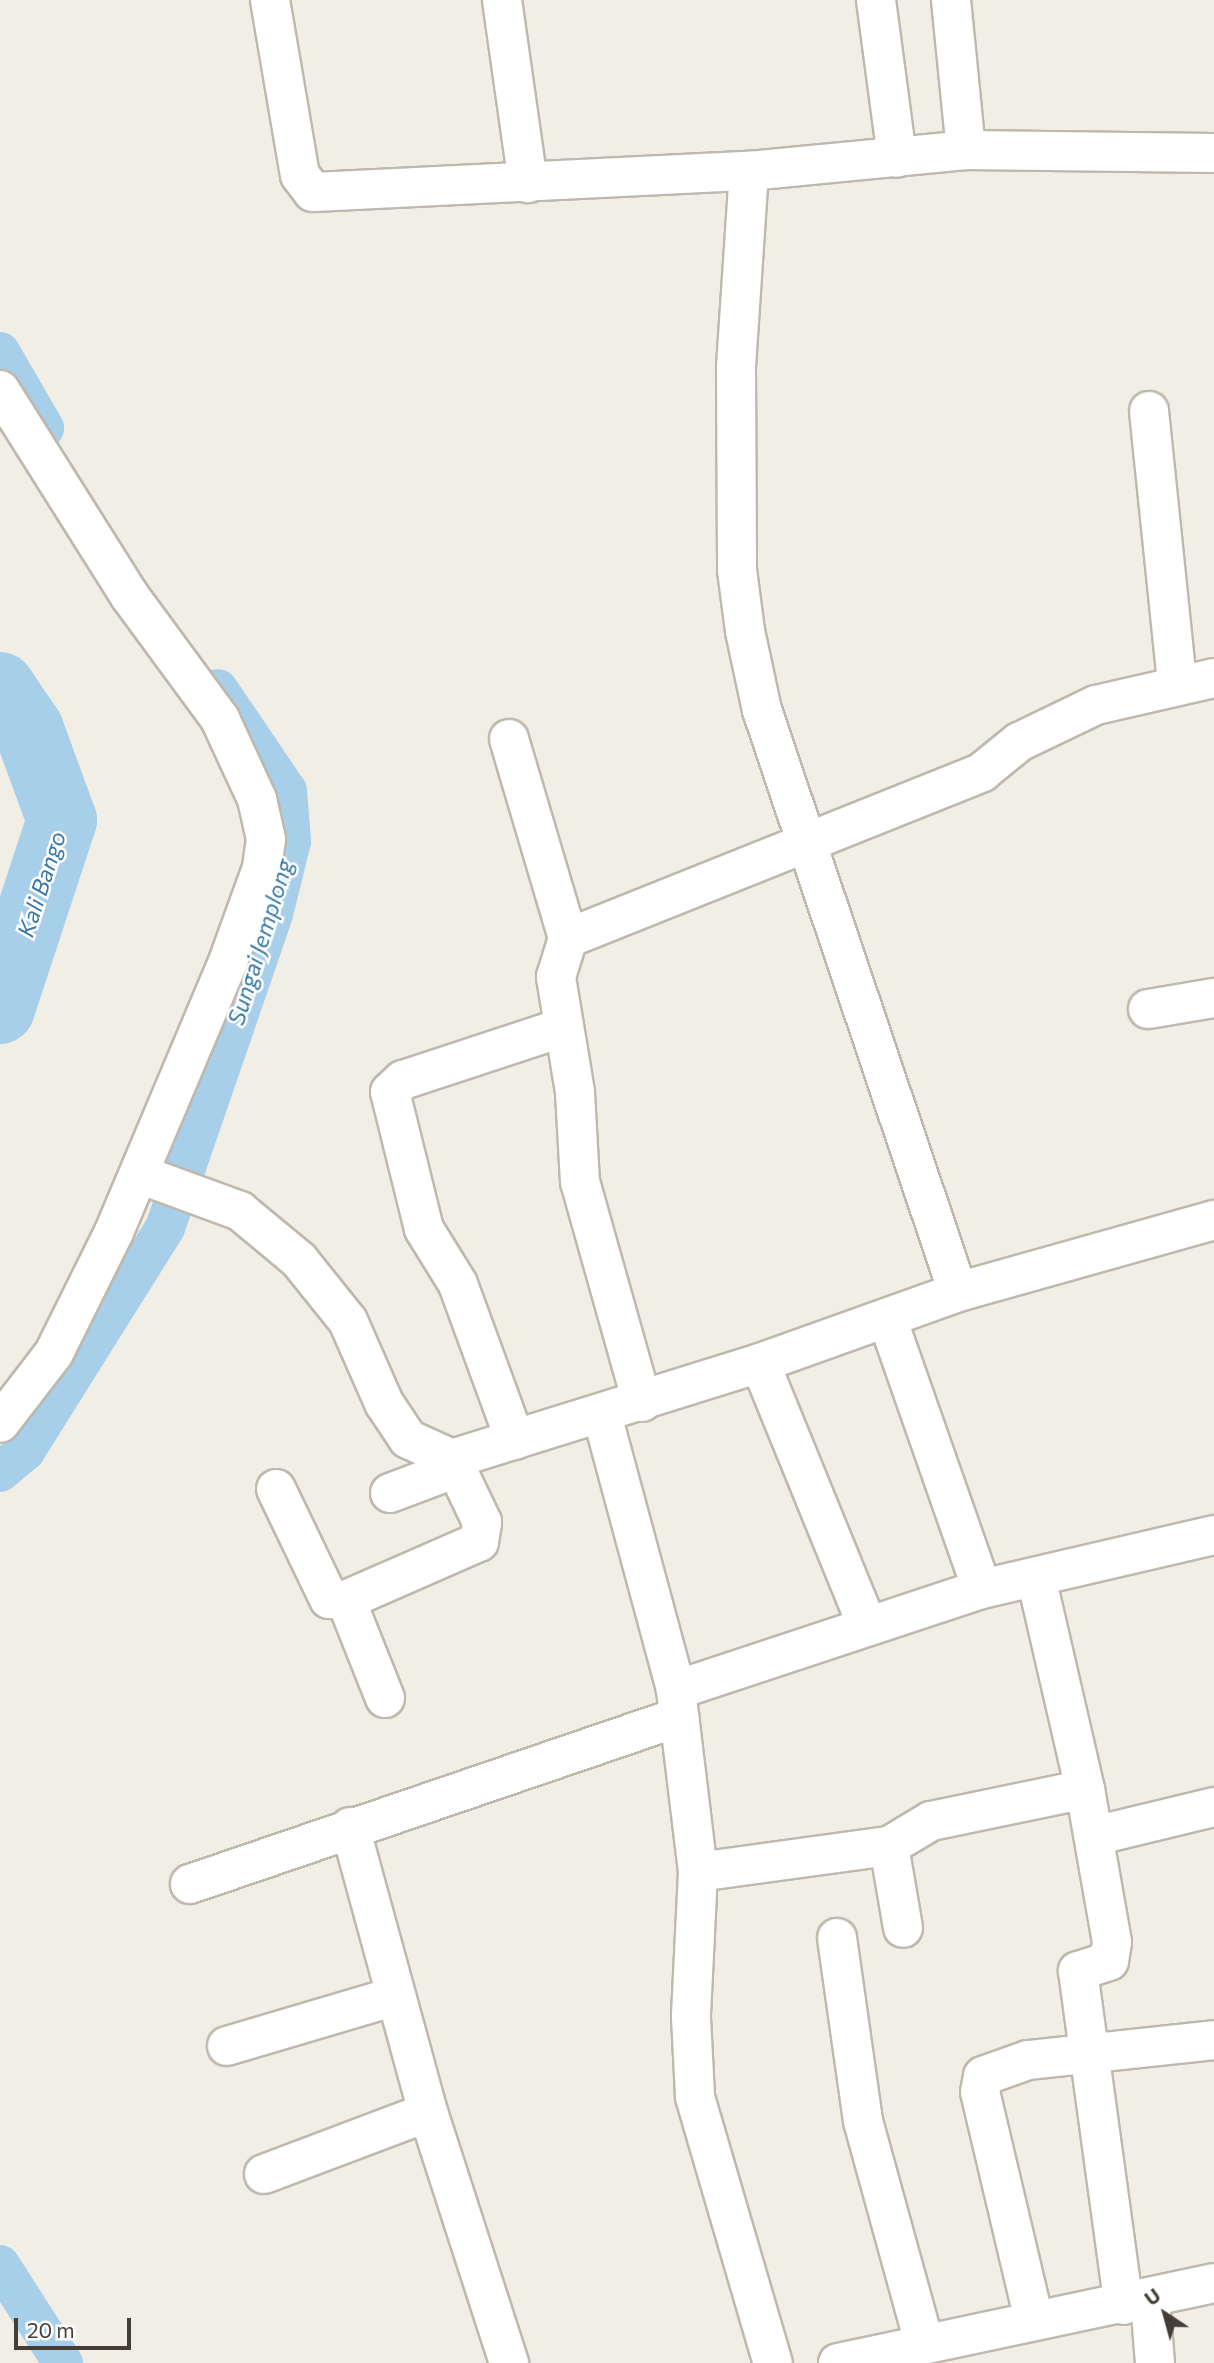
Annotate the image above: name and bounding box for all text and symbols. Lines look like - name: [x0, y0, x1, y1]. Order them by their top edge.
- water label: Kali Bango: [11, 828, 71, 940]
- water label: Sungai Jemplong: [222, 856, 298, 1028]
- north arrow: [1130, 2279, 1200, 2349]
- text: U: [1140, 2283, 1165, 2310]
- scale bar: [18, 2304, 135, 2348]
- text: 20 m: [27, 2317, 75, 2342]

